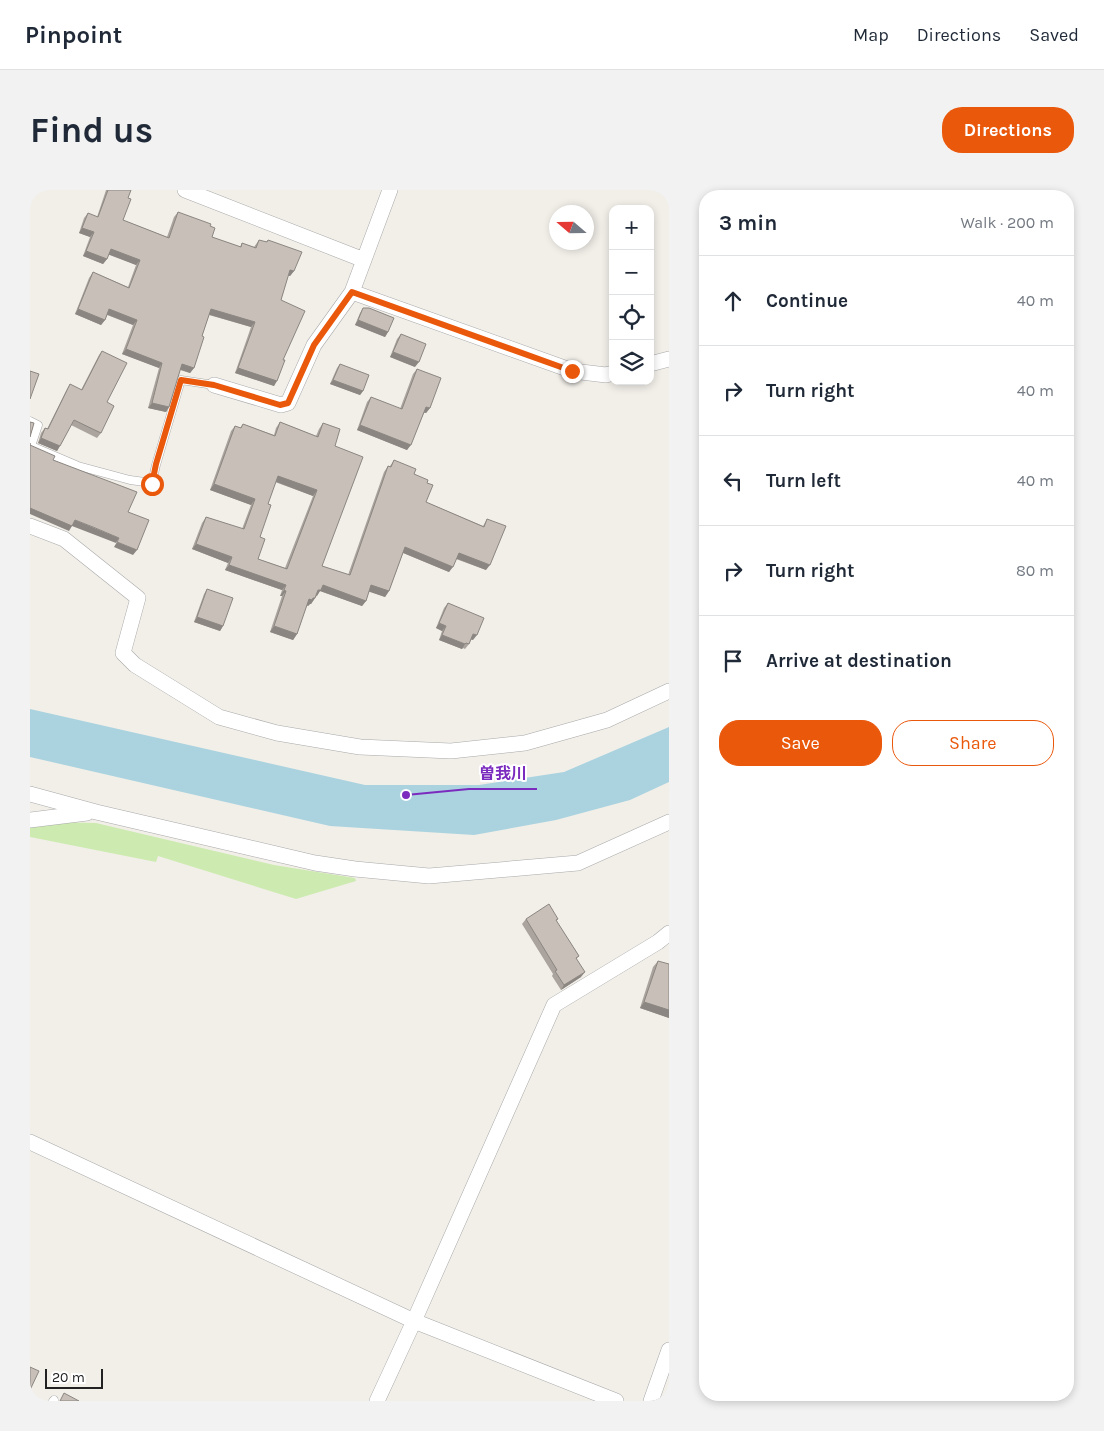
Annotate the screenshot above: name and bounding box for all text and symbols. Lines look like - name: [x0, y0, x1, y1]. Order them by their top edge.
- text: Pinpoint: [25, 21, 122, 49]
- text: Map: [853, 24, 889, 46]
- text: Directions: [917, 24, 1001, 46]
- text: Saved: [1029, 24, 1079, 46]
- button: Directions: [942, 107, 1074, 153]
- text: Find us: [30, 110, 153, 151]
- north arrow: [549, 205, 594, 250]
- map controls: [609, 205, 654, 385]
- button: +: [609, 205, 654, 250]
- text: 3 min: [719, 211, 777, 235]
- text: Walk · 200 m: [960, 213, 1054, 232]
- button: −: [609, 250, 654, 295]
- icon: ahead: [719, 287, 747, 315]
- text: Continue: [766, 290, 848, 312]
- text: 40 m: [1017, 291, 1054, 310]
- button: locate: [609, 295, 654, 340]
- button: layers: [609, 340, 654, 385]
- route end: [561, 360, 584, 383]
- icon: right: [719, 377, 747, 405]
- text: Turn right: [766, 380, 855, 402]
- text: 40 m: [1017, 381, 1054, 400]
- icon: left: [719, 467, 747, 495]
- text: Turn left: [766, 470, 841, 492]
- text: 40 m: [1017, 471, 1054, 490]
- route start: [141, 473, 164, 496]
- icon: right: [719, 557, 747, 585]
- text: Turn right: [766, 560, 855, 582]
- text: 80 m: [1016, 561, 1054, 580]
- icon: arrive: [719, 647, 747, 675]
- text: Arrive at destination: [766, 650, 952, 672]
- button: Save: [719, 720, 882, 766]
- button: Share: [892, 720, 1054, 766]
- callout: 曽我川: [469, 758, 537, 789]
- text: 曽我川: [479, 764, 527, 783]
- scale bar: [45, 1366, 102, 1389]
- text: 20 m: [52, 1369, 85, 1386]

